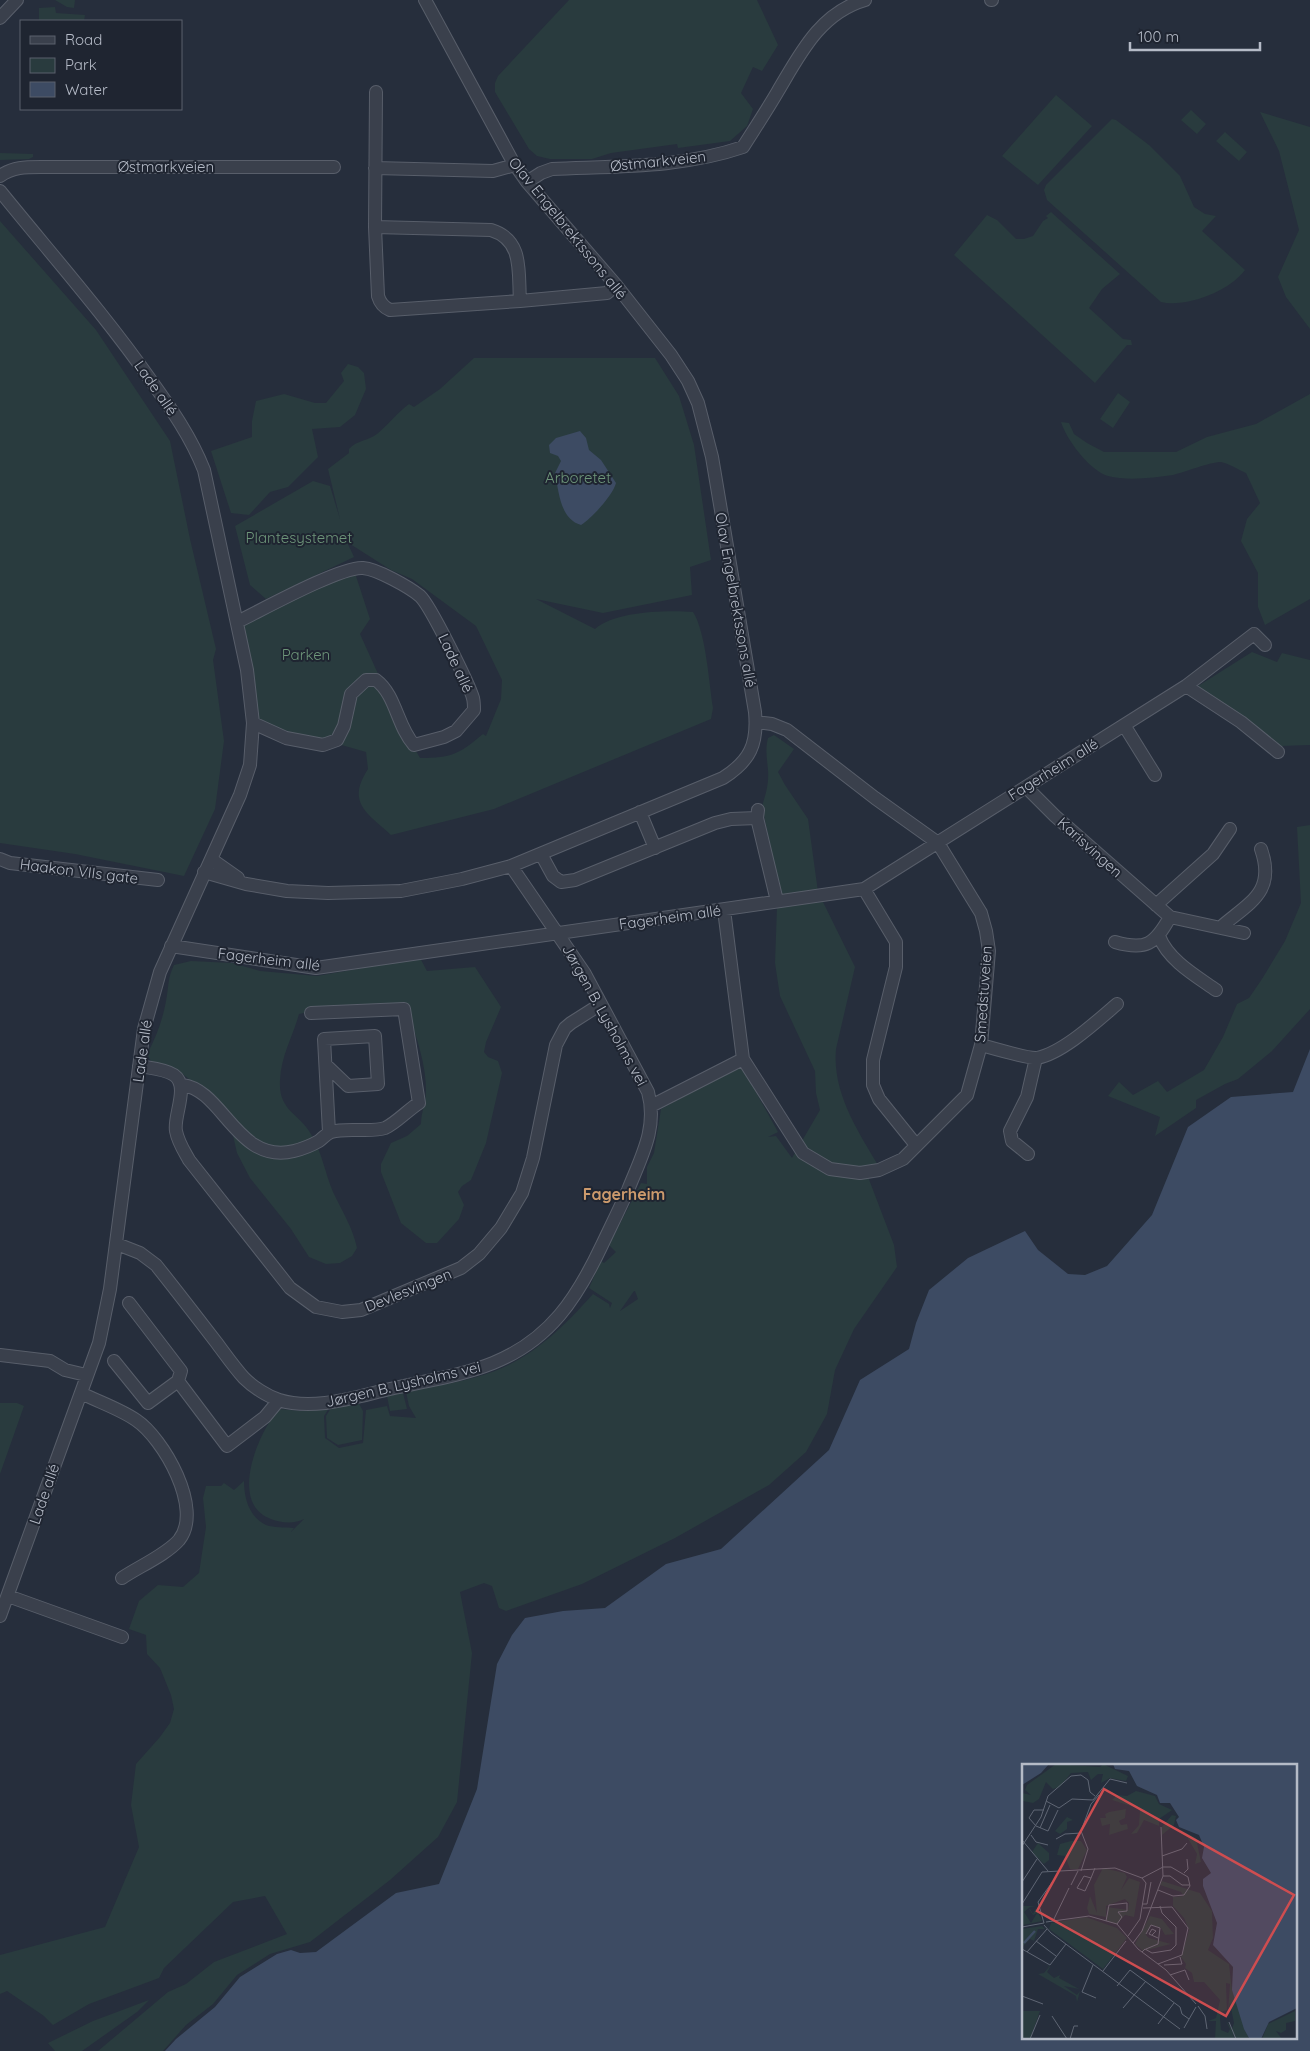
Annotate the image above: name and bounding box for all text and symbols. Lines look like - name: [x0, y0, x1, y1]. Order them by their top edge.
- legend: [20, 20, 182, 110]
- scale bar: [1130, 20, 1260, 52]
- text: 100 m: [1138, 27, 1179, 46]
- text: Road: [65, 30, 102, 49]
- text: Park: [65, 55, 97, 74]
- text: Water: [65, 80, 108, 99]
- street label: Østmarkveien: [609, 147, 707, 175]
- street label: Olav Engelbrektssons allé: [505, 153, 631, 303]
- street label: Østmarkveien: [118, 157, 214, 176]
- street label: Lade allé: [130, 357, 182, 419]
- park label: Arboretet: [545, 468, 611, 487]
- street label: Olav Engelbrektssons allé: [711, 511, 761, 689]
- park label: Plantesystemet: [246, 528, 352, 547]
- street label: Lade allé: [434, 630, 478, 696]
- park label: Parken: [282, 645, 330, 664]
- street label: Fagerheim allé: [1004, 734, 1102, 804]
- street label: Karisvingen: [1053, 813, 1127, 881]
- street label: Haakon VIIs gate: [19, 854, 139, 888]
- street label: Fagerheim allé: [618, 900, 722, 934]
- street label: Jørgen B. Lysholms vei: [558, 941, 652, 1089]
- street label: Fagerheim allé: [217, 943, 321, 975]
- street label: Smedstuveien: [970, 945, 996, 1043]
- street label: Lade allé: [128, 1018, 156, 1084]
- district label: Fagerheim: [583, 1184, 665, 1204]
- street label: Devlesvingen: [362, 1264, 454, 1316]
- street label: Jørgen B. Lysholms vei: [324, 1357, 482, 1411]
- street label: Lade allé: [25, 1461, 63, 1527]
- inset map: [1022, 1764, 1298, 2038]

